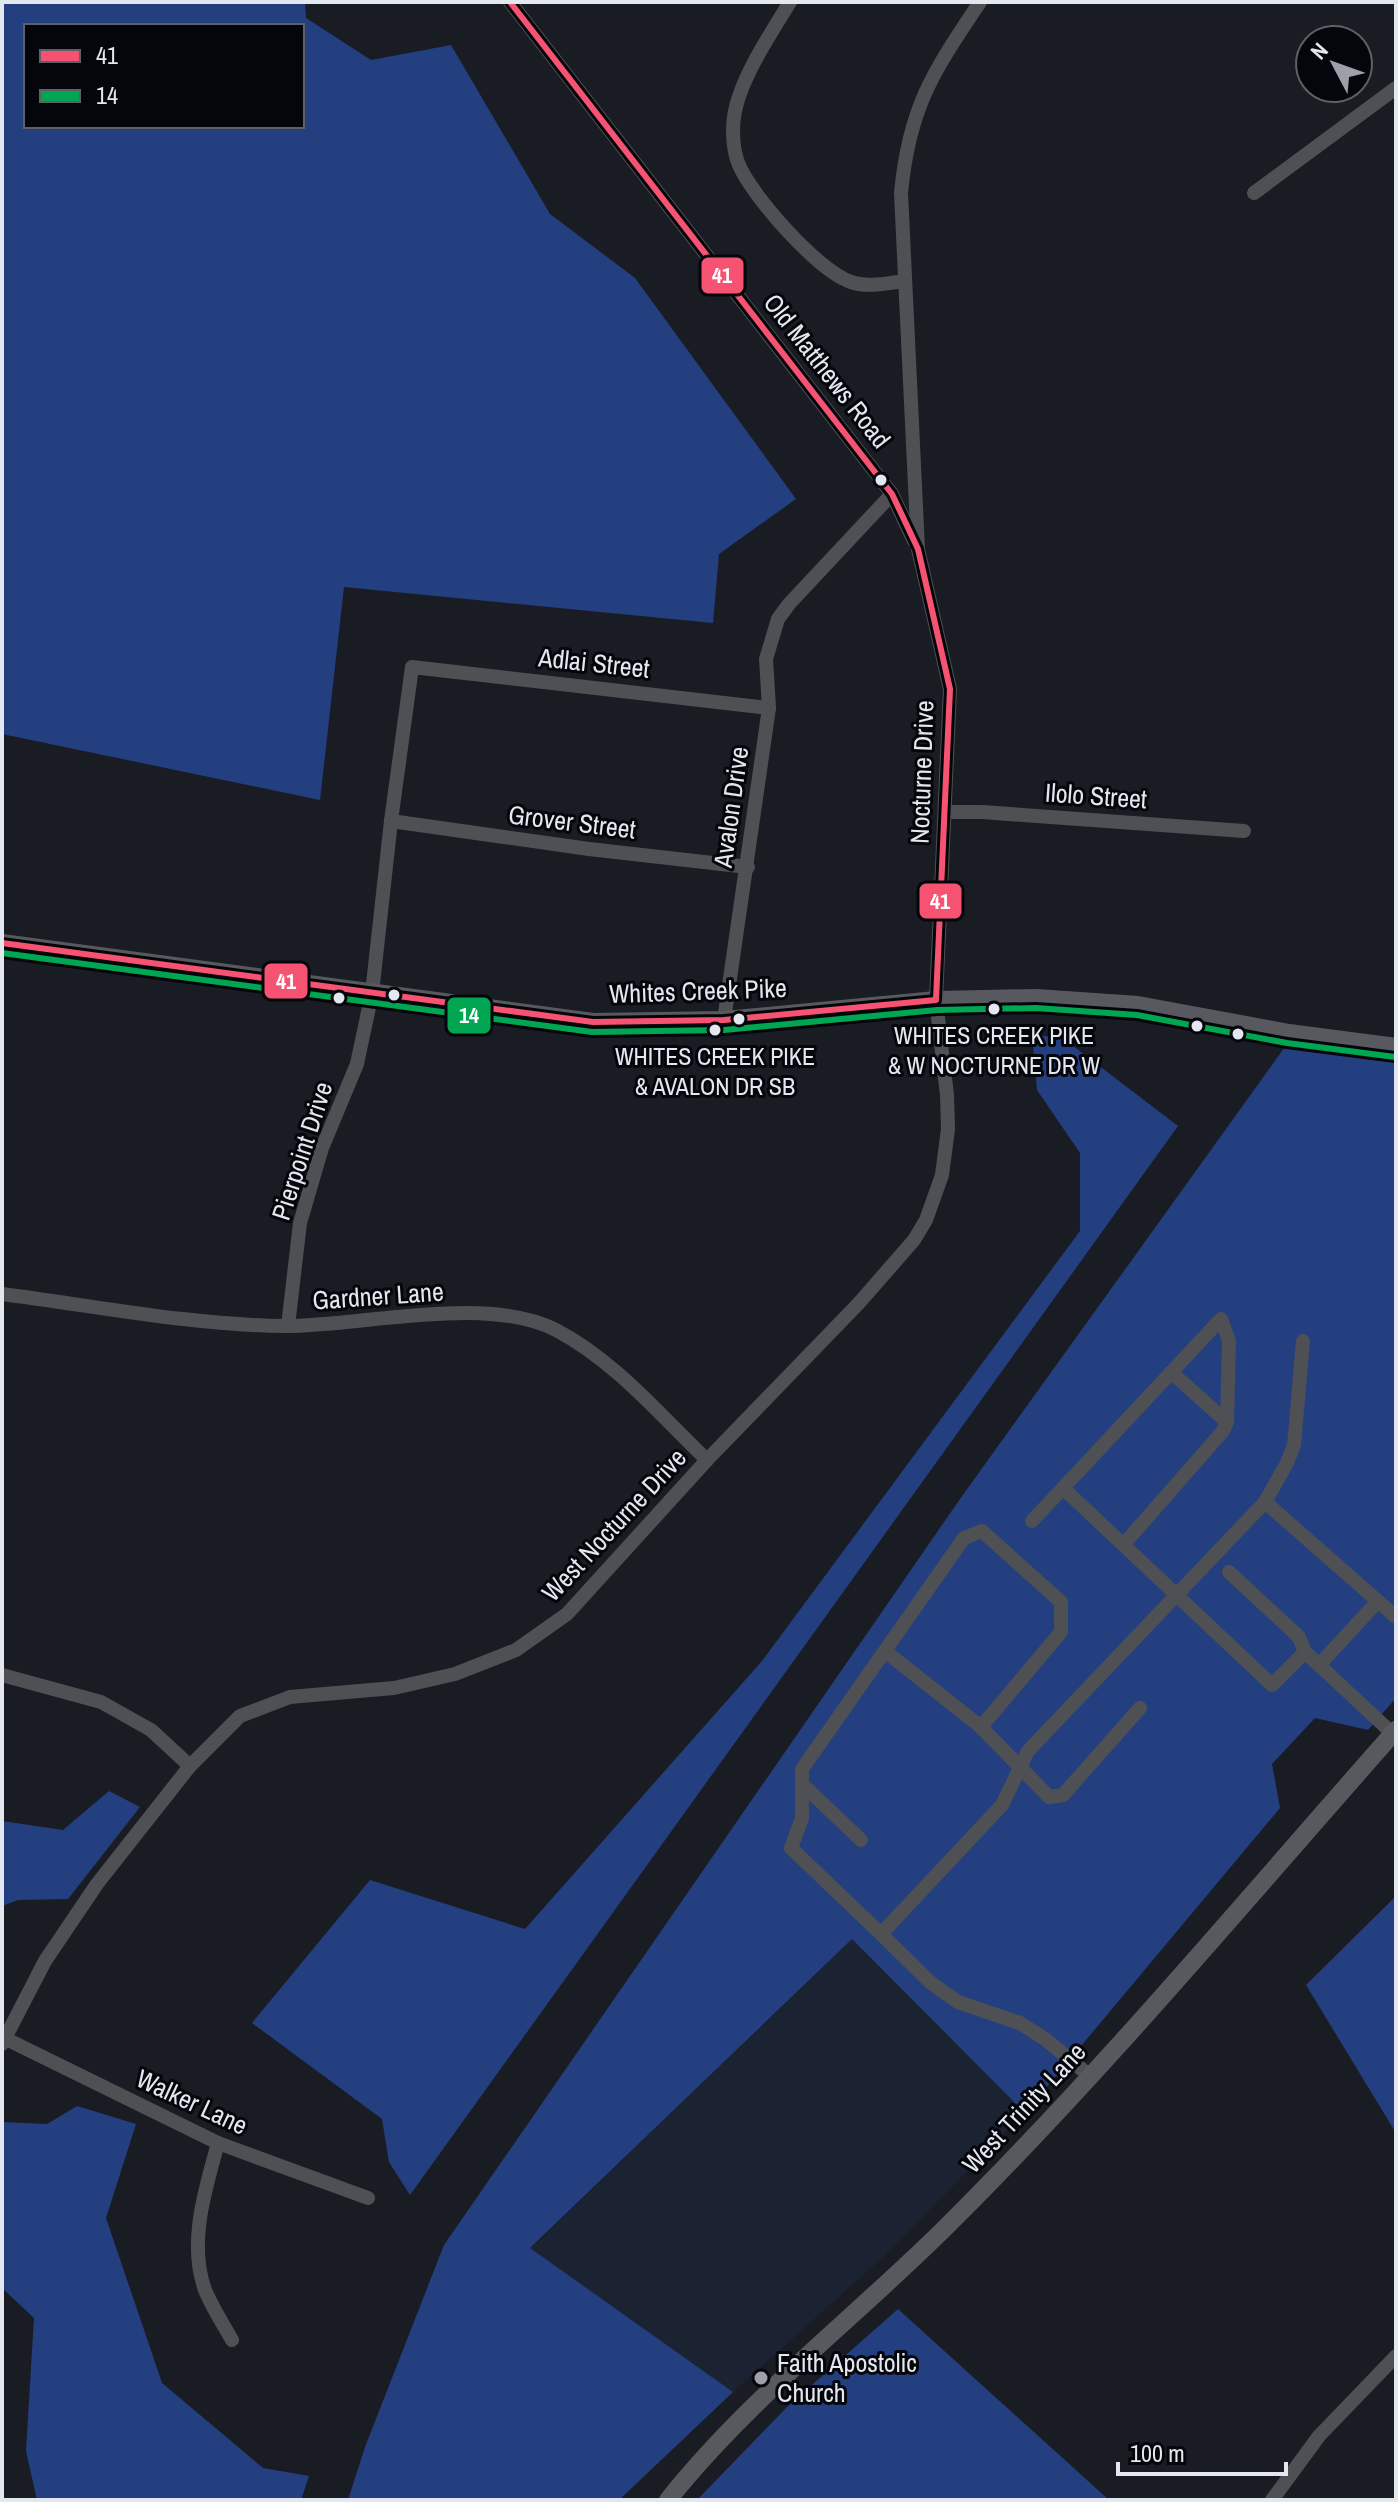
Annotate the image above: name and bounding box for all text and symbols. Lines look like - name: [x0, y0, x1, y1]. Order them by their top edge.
- legend: [24, 24, 304, 128]
- north arrow: [1294, 24, 1374, 104]
- text: N: [1303, 36, 1335, 66]
- text: 41: [96, 39, 118, 71]
- text: 14: [96, 79, 118, 111]
- line badge: 41: [700, 256, 745, 295]
- text: 41: [712, 260, 733, 290]
- street label: Old Matthews Road: [756, 286, 899, 455]
- unlabelled marker: [873, 472, 889, 488]
- street label: Adlai Street: [536, 639, 651, 686]
- street label: Nocturne Drive: [902, 700, 941, 844]
- street label: Avalon Drive: [705, 744, 756, 871]
- street label: Ilolo Street: [1044, 774, 1148, 817]
- street label: Grover Street: [506, 796, 638, 847]
- line badge: 41: [918, 882, 963, 920]
- text: 41: [930, 886, 951, 916]
- line badge: 41: [263, 962, 309, 1000]
- text: 41: [276, 966, 297, 996]
- street label: Whites Creek Pike: [609, 970, 787, 1011]
- unlabelled marker: [386, 987, 402, 1003]
- unlabelled marker: [331, 990, 347, 1006]
- line badge: 14: [446, 996, 492, 1035]
- text: 14: [459, 1000, 479, 1030]
- marker: WHITES CREEK PIKE & W NOCTURNE DR W: [986, 1001, 1002, 1017]
- unlabelled marker: [731, 1011, 747, 1027]
- unlabelled marker: [1189, 1018, 1205, 1034]
- place label: WHITES CREEK PIKE & W NOCTURNE DR W: [888, 1019, 1100, 1081]
- marker: WHITES CREEK PIKE & AVALON DR SB: [707, 1022, 723, 1038]
- unlabelled marker: [1230, 1026, 1246, 1042]
- place label: WHITES CREEK PIKE & AVALON DR SB: [615, 1040, 815, 1102]
- street label: Pierpoint Drive: [263, 1077, 340, 1224]
- street label: Gardner Lane: [311, 1273, 445, 1318]
- street label: West Nocturne Drive: [533, 1441, 694, 1609]
- street label: West Trinity Lane: [954, 2035, 1093, 2181]
- street label: Walker Lane: [131, 2061, 253, 2143]
- place label: Faith Apostolic Church: [777, 2345, 917, 2410]
- marker: Faith Apostolic Church: [752, 2369, 770, 2387]
- scale bar: [1118, 2426, 1286, 2476]
- text: 100 m: [1130, 2437, 1185, 2469]

